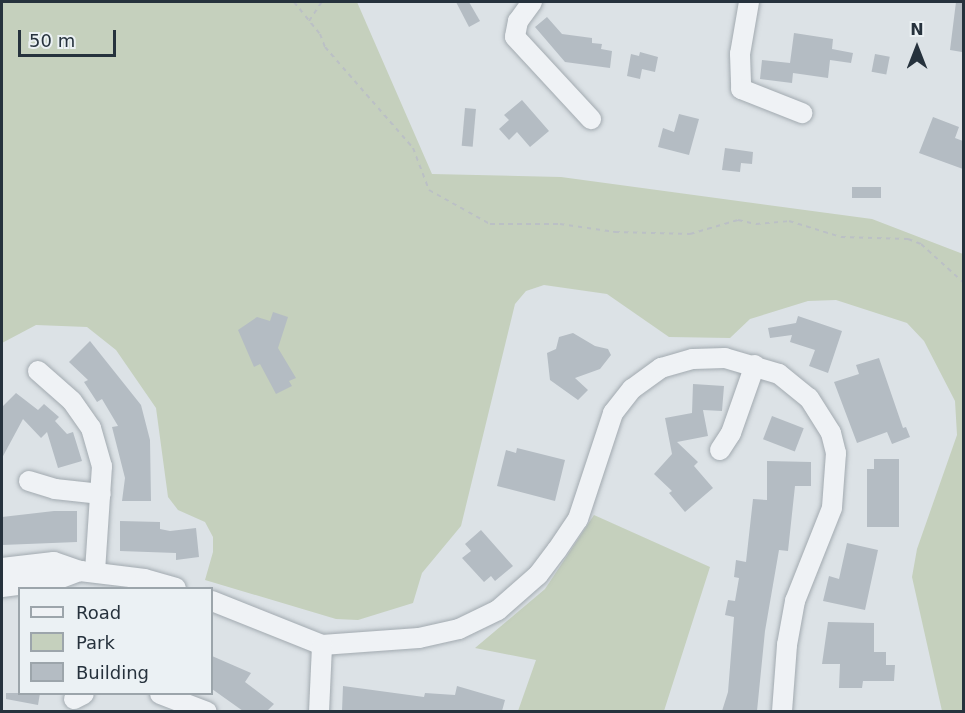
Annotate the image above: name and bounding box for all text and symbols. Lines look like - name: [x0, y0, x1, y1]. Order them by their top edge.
- scale bar: [21, 18, 118, 56]
- north arrow: [887, 18, 947, 78]
- text: N: [910, 20, 924, 39]
- text: 50 m: [29, 30, 75, 51]
- legend: [18, 587, 213, 695]
- text: Road: [76, 602, 121, 623]
- text: Park: [76, 632, 115, 653]
- text: Building: [76, 662, 149, 683]

